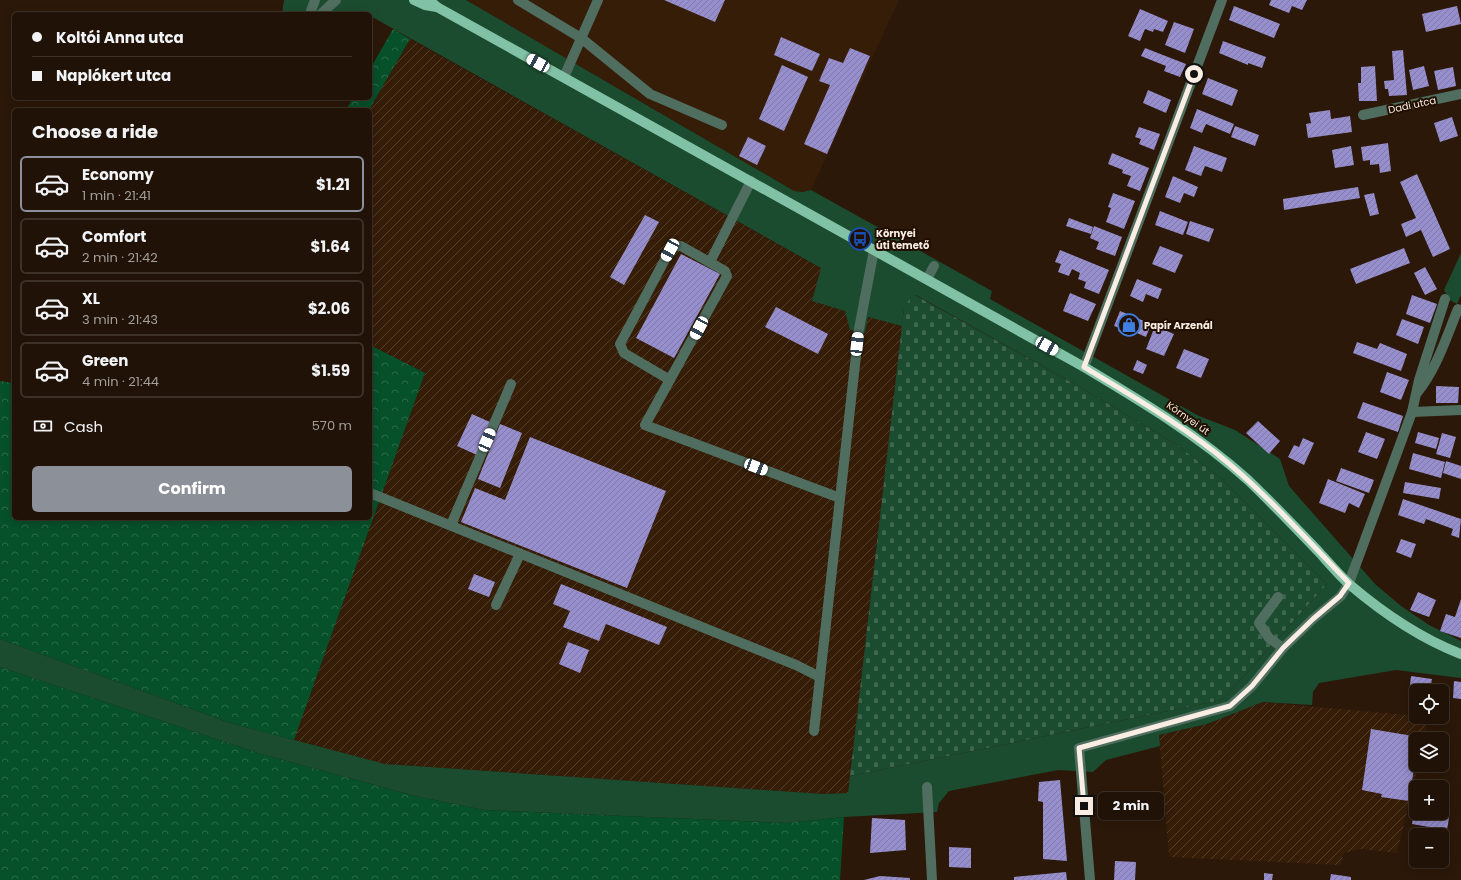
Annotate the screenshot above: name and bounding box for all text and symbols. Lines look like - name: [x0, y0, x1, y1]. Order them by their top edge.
- text: Koltói Anna utca: [56, 27, 184, 48]
- car: [525, 52, 551, 74]
- text: Naplókert utca: [56, 65, 171, 86]
- route start: [1185, 65, 1203, 83]
- street label: Dadi utca: [1387, 93, 1437, 117]
- text: Choose a ride: [32, 119, 158, 144]
- text: Economy: [82, 164, 154, 185]
- icon: car: [34, 166, 70, 202]
- text: $1.21: [316, 174, 350, 195]
- text: 1 min · 21:41: [82, 186, 151, 205]
- text: Comfort: [82, 226, 146, 247]
- bus stop icon: Környei úti temető: [847, 226, 873, 252]
- place label: Környei úti temető: [876, 226, 930, 253]
- icon: car: [34, 228, 70, 264]
- text: $1.64: [311, 236, 350, 257]
- car: [659, 237, 681, 263]
- text: 2 min · 21:42: [82, 248, 158, 267]
- text: XL: [82, 288, 100, 309]
- icon: car: [34, 290, 70, 326]
- text: $2.06: [308, 298, 350, 319]
- text: 3 min · 21:43: [82, 310, 158, 329]
- shop icon: Papír Arzenál: [1116, 312, 1142, 338]
- car: [688, 315, 710, 341]
- place label: Papír Arzenál: [1144, 318, 1213, 333]
- car: [850, 331, 864, 357]
- car: [1034, 335, 1060, 357]
- text: Green: [82, 350, 128, 371]
- icon: car: [34, 352, 70, 388]
- text: $1.59: [311, 360, 350, 381]
- text: 4 min · 21:44: [82, 372, 159, 391]
- street label: Környei út: [1163, 398, 1213, 439]
- icon: cash: [32, 415, 54, 437]
- text: Cash: [64, 416, 103, 437]
- text: 570 m: [312, 416, 352, 435]
- car: [477, 427, 497, 453]
- car: [743, 457, 769, 477]
- button: Confirm: [32, 466, 352, 512]
- map controls: [1409, 684, 1449, 868]
- button: locate: [1409, 684, 1449, 724]
- button: layers: [1409, 732, 1449, 772]
- button: +: [1409, 780, 1449, 820]
- callout: 2 min: [1098, 792, 1164, 820]
- text: 2 min: [1113, 796, 1149, 815]
- route end: [1075, 797, 1093, 815]
- button: −: [1409, 828, 1449, 868]

